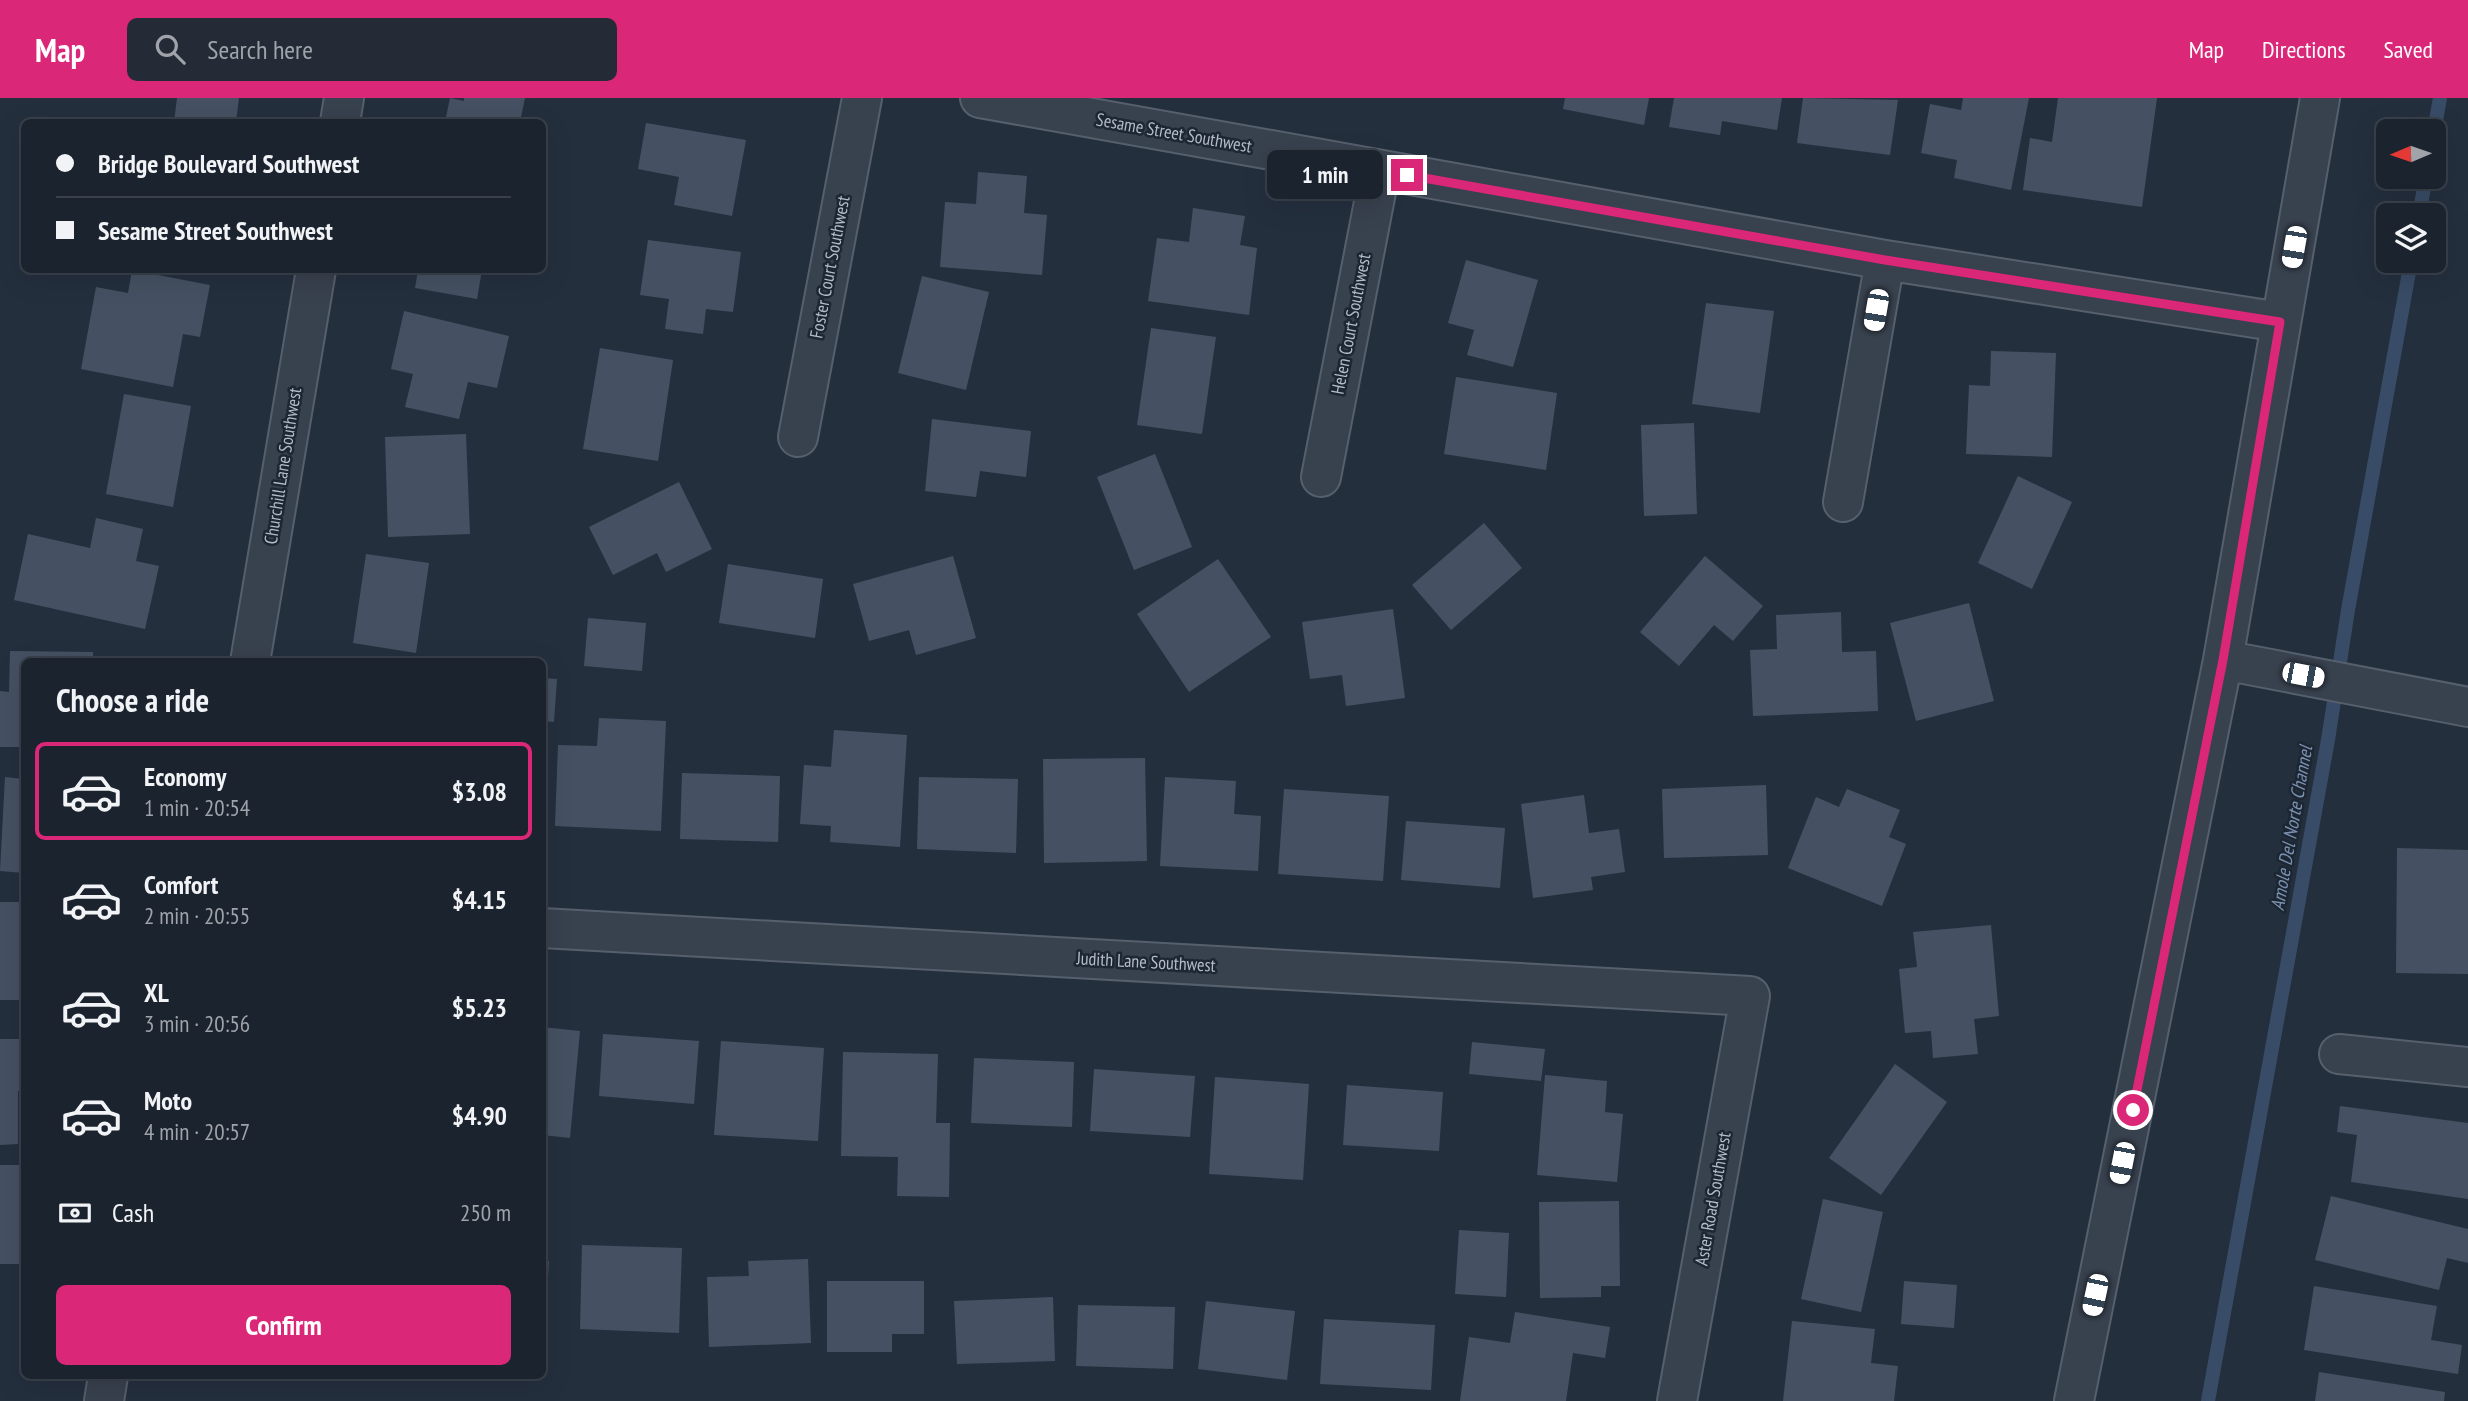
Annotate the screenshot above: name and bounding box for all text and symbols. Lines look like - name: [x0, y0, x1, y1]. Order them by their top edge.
- search box: [127, 18, 617, 81]
- text: Map: [35, 28, 85, 71]
- icon: search: [151, 30, 189, 68]
- text: Search here: [207, 33, 313, 66]
- text: Map: [2189, 34, 2224, 65]
- text: Directions: [2262, 34, 2346, 65]
- text: Saved: [2384, 34, 2433, 65]
- street label: Sesame Street Southwest: [1095, 108, 1254, 158]
- north arrow: [2376, 119, 2446, 189]
- map controls: [2376, 119, 2446, 273]
- text: Bridge Boulevard Southwest: [98, 147, 359, 180]
- callout: 1 min: [1267, 150, 1382, 200]
- route end: [1391, 159, 1423, 191]
- text: 1 min: [1302, 160, 1348, 189]
- street label: Foster Court Southwest: [804, 194, 855, 340]
- button: layers: [2376, 203, 2446, 273]
- text: Sesame Street Southwest: [98, 214, 333, 247]
- car: [2281, 224, 2308, 270]
- street label: Helen Court Southwest: [1326, 251, 1375, 396]
- car: [1863, 287, 1890, 333]
- street label: Churchill Lane Southwest: [259, 386, 306, 546]
- car: [2281, 661, 2326, 689]
- text: Choose a ride: [56, 679, 209, 721]
- water label: Amole Del Norte Channel: [2265, 742, 2318, 912]
- icon: car: [60, 760, 123, 823]
- text: Economy: [144, 760, 226, 793]
- text: $3.08: [452, 775, 507, 808]
- text: 1 min · 20:54: [144, 793, 250, 822]
- icon: car: [60, 868, 123, 931]
- text: Comfort: [144, 868, 218, 901]
- text: $4.15: [452, 883, 507, 916]
- text: 2 min · 20:55: [144, 901, 250, 930]
- street label: Judith Lane Southwest: [1075, 946, 1216, 977]
- icon: car: [60, 976, 123, 1039]
- text: XL: [144, 976, 169, 1009]
- text: $5.23: [452, 991, 507, 1024]
- text: 3 min · 20:56: [144, 1009, 250, 1038]
- icon: car: [60, 1084, 123, 1147]
- text: Moto: [144, 1084, 192, 1117]
- route start: [2117, 1094, 2149, 1126]
- text: $4.90: [452, 1099, 507, 1132]
- text: 4 min · 20:57: [144, 1117, 250, 1146]
- street label: Aster Road Southwest: [1689, 1130, 1736, 1267]
- car: [2108, 1140, 2137, 1186]
- icon: cash: [56, 1194, 94, 1232]
- text: Cash: [112, 1196, 154, 1229]
- text: 250 m: [460, 1198, 511, 1227]
- car: [2081, 1272, 2110, 1318]
- button: Confirm: [56, 1285, 511, 1365]

